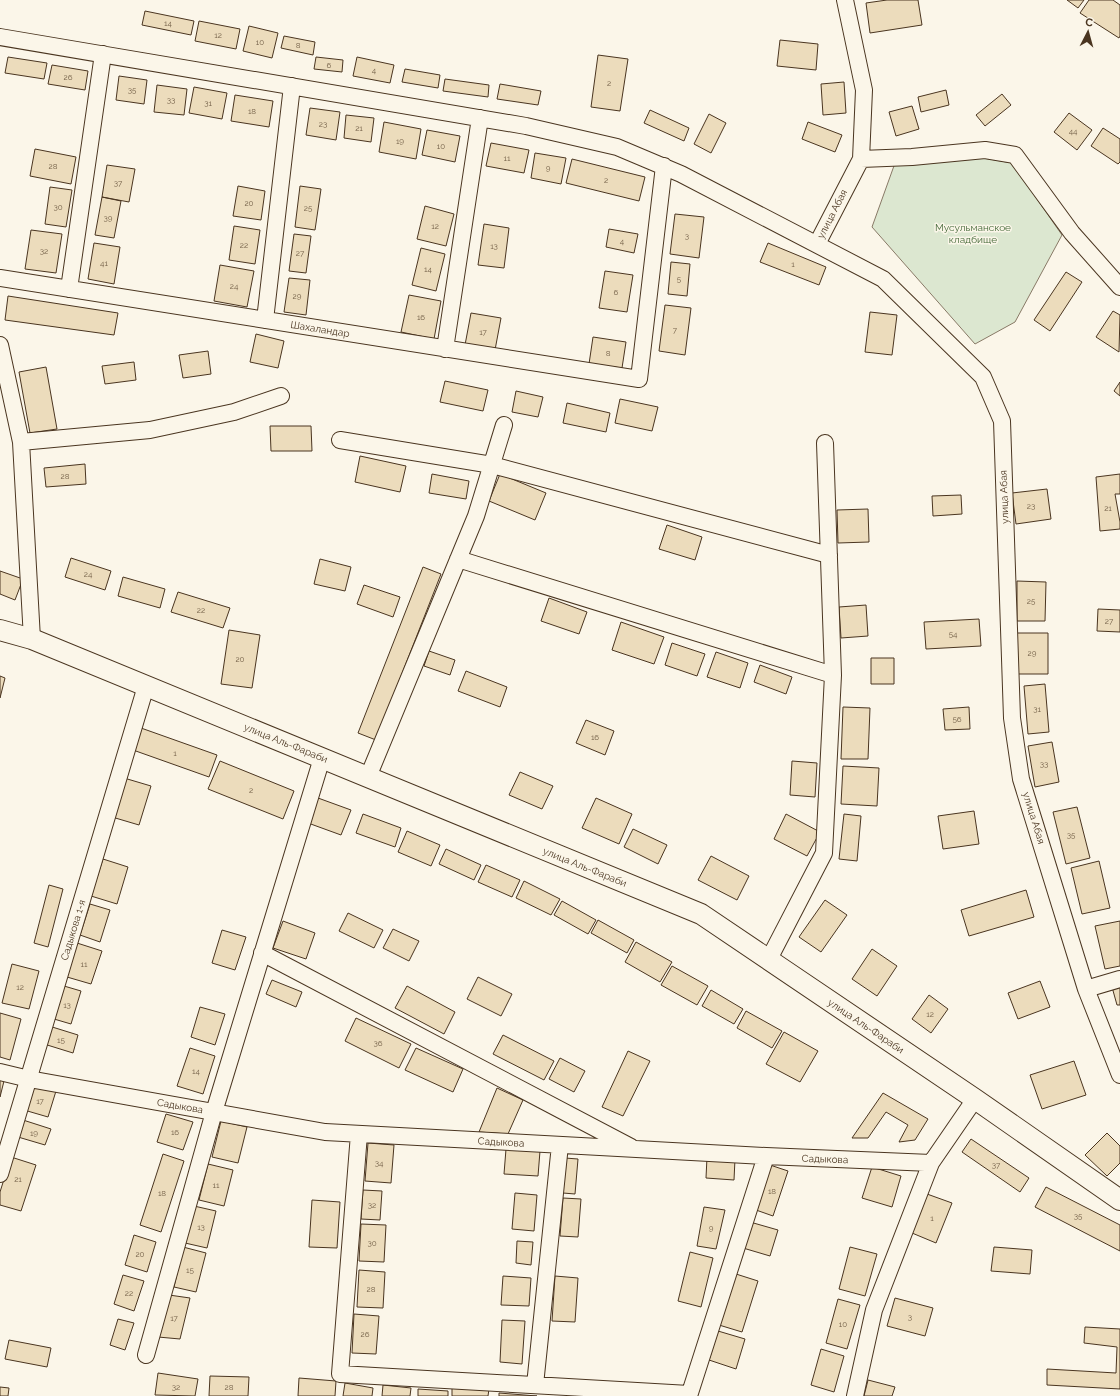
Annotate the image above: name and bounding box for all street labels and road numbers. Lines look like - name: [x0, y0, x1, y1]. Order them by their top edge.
- street label: улица Абая: [815, 188, 849, 240]
- street label: Шахаландар: [290, 319, 350, 339]
- street label: улица Абая: [998, 470, 1010, 524]
- street label: улица Аль-Фараби: [243, 721, 329, 765]
- street label: улица Абая: [1021, 791, 1047, 845]
- street label: улица Аль-Фараби: [542, 845, 628, 889]
- street label: Садыкова 1-я: [59, 898, 87, 962]
- street label: улица Аль-Фараби: [826, 996, 906, 1056]
- street label: Садыкова: [156, 1097, 204, 1115]
- street label: Садыкова: [477, 1135, 525, 1149]
- street label: Садыкова: [802, 1153, 848, 1165]

